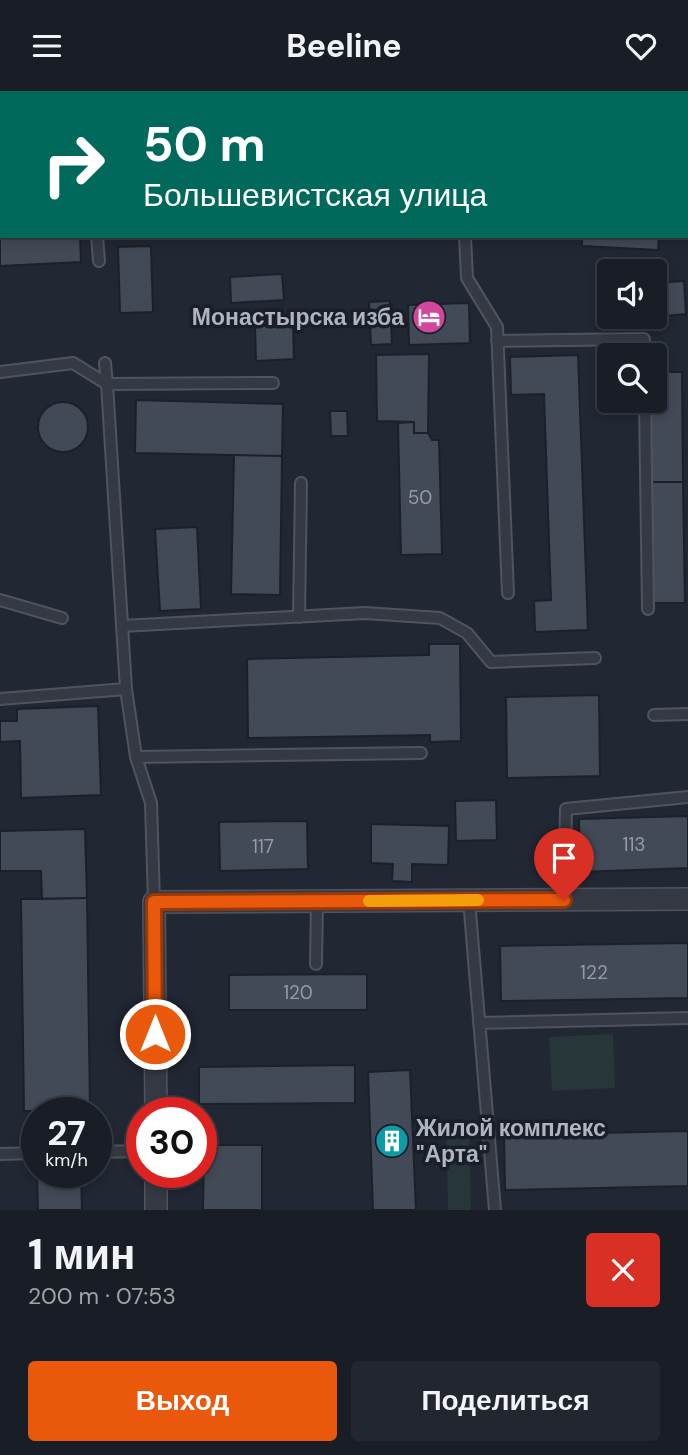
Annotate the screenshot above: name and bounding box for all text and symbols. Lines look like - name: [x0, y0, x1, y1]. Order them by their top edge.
- text: Beeline: [286, 25, 402, 67]
- icon: menu: [28, 27, 66, 65]
- icon: heart: [622, 27, 660, 65]
- text: 50 m: [143, 112, 266, 176]
- icon: right: [28, 119, 119, 210]
- text: Большевистская улица: [143, 174, 487, 216]
- map controls: [597, 259, 667, 413]
- button: sound: [597, 259, 667, 329]
- hotel icon: Монастырска изба: [410, 298, 448, 336]
- place label: Монастырска изба: [192, 302, 404, 332]
- button: search: [597, 343, 667, 413]
- house number: 50: [408, 485, 432, 510]
- pin: [534, 828, 594, 900]
- house number: 113: [622, 832, 646, 857]
- house number: 117: [252, 834, 274, 859]
- icon: arrive: [545, 839, 583, 877]
- house number: 122: [580, 960, 608, 985]
- house number: 120: [283, 980, 313, 1005]
- position arrow: [118, 997, 192, 1071]
- speed limit sign: 30: [126, 1097, 217, 1188]
- text: 27: [47, 1110, 86, 1156]
- place label: Жилой комплекс "Арта": [415, 1113, 606, 1169]
- building icon: Жилой комплекс "Арта": [373, 1122, 411, 1160]
- text: km/h: [45, 1148, 88, 1172]
- text: 1 мин: [28, 1227, 135, 1282]
- button: close: [586, 1233, 660, 1307]
- text: 200 m · 07:53: [28, 1281, 176, 1311]
- button: Выход: [28, 1361, 337, 1441]
- button: Поделиться: [351, 1361, 660, 1441]

